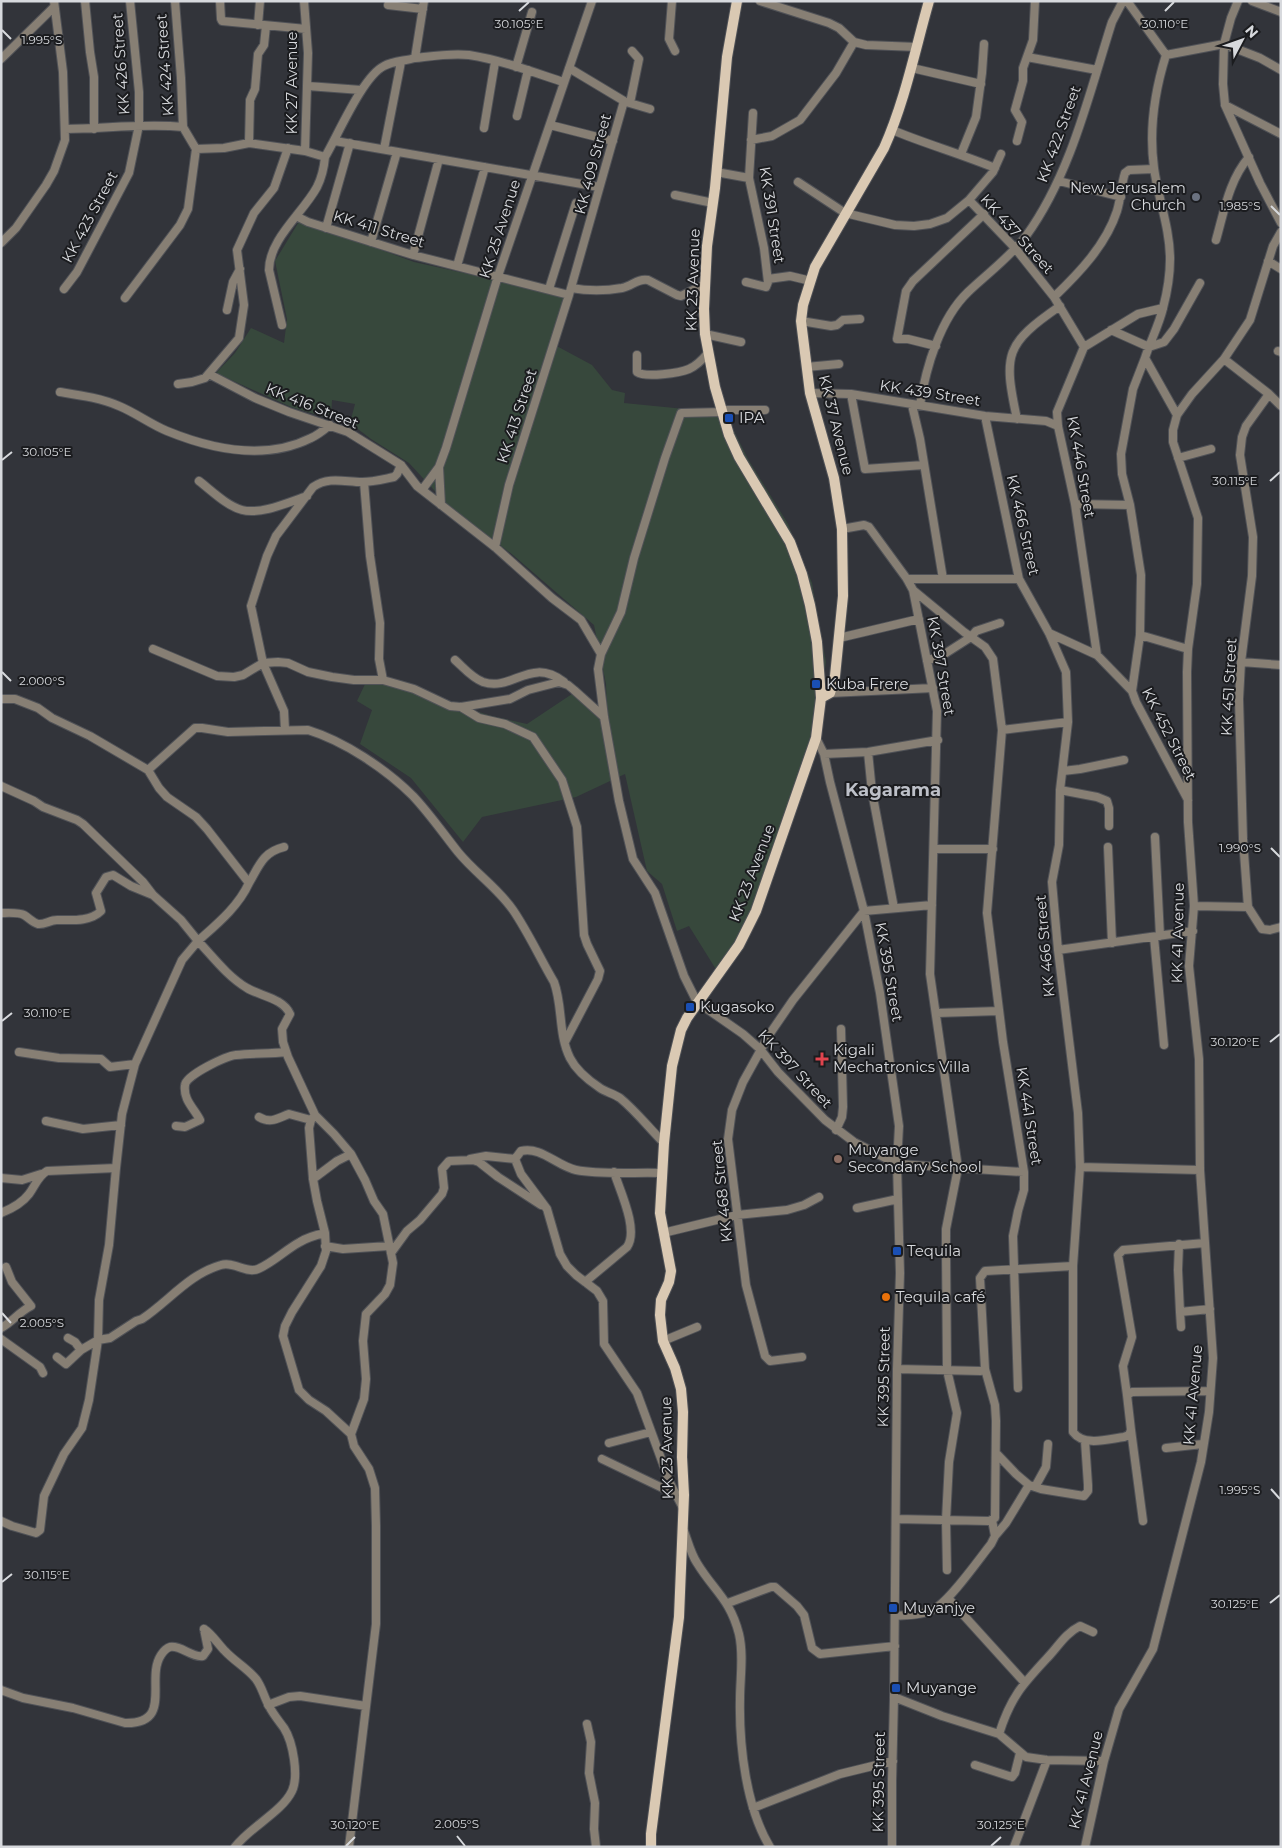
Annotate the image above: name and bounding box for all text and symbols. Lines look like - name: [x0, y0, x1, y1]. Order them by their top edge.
- street label: KK 426 Street: [107, 12, 134, 116]
- street label: KK 424 Street: [151, 13, 178, 117]
- north arrow: [1217, 15, 1267, 65]
- text: 30.105°E: [495, 16, 543, 31]
- text: 30.110°E: [1142, 16, 1188, 31]
- text: N: [1241, 21, 1262, 42]
- street label: KK 27 Avenue: [282, 31, 301, 135]
- text: 1.995°S: [22, 32, 62, 47]
- street label: KK 422 Street: [1032, 83, 1085, 185]
- street label: KK 409 Street: [570, 111, 615, 216]
- street label: KK 391 Street: [755, 165, 790, 265]
- street label: KK 423 Street: [57, 168, 122, 266]
- street label: KK 25 Avenue: [475, 177, 524, 281]
- place label: New Jerusalem Church: [1070, 178, 1186, 214]
- street label: KK 437 Street: [976, 190, 1058, 278]
- marker: New Jerusalem Church: [1190, 191, 1202, 203]
- text: 1.985°S: [1219, 198, 1261, 213]
- street label: KK 411 Street: [331, 206, 427, 251]
- street label: KK 23 Avenue: [681, 228, 704, 332]
- street label: KK 413 Street: [492, 366, 541, 465]
- street label: KK 37 Avenue: [815, 373, 858, 477]
- street label: KK 439 Street: [878, 375, 982, 410]
- street label: KK 416 Street: [263, 378, 361, 433]
- place label: IPA: [739, 408, 765, 427]
- marker: IPA: [723, 412, 735, 424]
- street label: KK 446 Street: [1063, 414, 1100, 520]
- text: 30.105°E: [23, 444, 71, 459]
- street label: KK 466 Street: [1003, 473, 1044, 577]
- text: 30.115°E: [1212, 473, 1258, 488]
- street label: KK 397 Street: [923, 615, 960, 717]
- street label: KK 451 Street: [1216, 637, 1241, 737]
- text: 2.000°S: [19, 673, 65, 688]
- place label: Kuba Frere: [826, 674, 908, 693]
- marker: Kuba Frere: [810, 678, 822, 690]
- street label: KK 452 Street: [1138, 684, 1201, 783]
- district label: Kagarama: [845, 779, 941, 801]
- street label: KK 23 Avenue: [724, 821, 779, 924]
- text: 1.990°S: [1219, 840, 1261, 855]
- street label: KK 41 Avenue: [1167, 882, 1188, 984]
- street label: KK 466 Street: [1031, 894, 1058, 998]
- street label: KK 395 Street: [871, 921, 908, 1023]
- place label: Kugasoko: [700, 997, 774, 1016]
- marker: Kugasoko: [684, 1001, 696, 1013]
- text: 30.110°E: [24, 1005, 70, 1020]
- street label: KK 397 Street: [754, 1025, 837, 1112]
- text: 30.120°E: [1210, 1034, 1260, 1049]
- place label: Kigali Mechatronics Villa: [833, 1040, 970, 1076]
- marker: Kigali Mechatronics Villa: [815, 1052, 829, 1066]
- street label: KK 441 Street: [1012, 1065, 1047, 1167]
- street label: KK 468 Street: [707, 1139, 736, 1243]
- place label: Muyange Secondary School: [848, 1140, 982, 1176]
- marker: Muyange Secondary School: [832, 1153, 844, 1165]
- place label: Tequila: [907, 1241, 961, 1260]
- marker: Tequila: [891, 1245, 903, 1257]
- place label: Tequila café: [896, 1287, 985, 1306]
- marker: Tequila café: [880, 1291, 892, 1303]
- text: 2.005°S: [20, 1315, 64, 1330]
- street label: KK 395 Street: [873, 1327, 894, 1427]
- street label: KK 41 Avenue: [1179, 1344, 1206, 1446]
- street label: KK 23 Avenue: [656, 1396, 677, 1500]
- text: 1.995°S: [1220, 1482, 1260, 1497]
- text: 30.115°E: [24, 1567, 70, 1582]
- text: 30.125°E: [1211, 1596, 1259, 1611]
- place label: Muyanjye: [903, 1598, 975, 1617]
- marker: Muyanjye: [887, 1602, 899, 1614]
- place label: Muyange: [906, 1678, 977, 1697]
- marker: Muyange: [890, 1682, 902, 1694]
- street label: KK 41 Avenue: [1064, 1729, 1107, 1831]
- street label: KK 395 Street: [868, 1732, 889, 1832]
- text: 2.005°S: [435, 1816, 479, 1831]
- text: 30.120°E: [330, 1817, 380, 1832]
- text: 30.125°E: [977, 1817, 1025, 1832]

